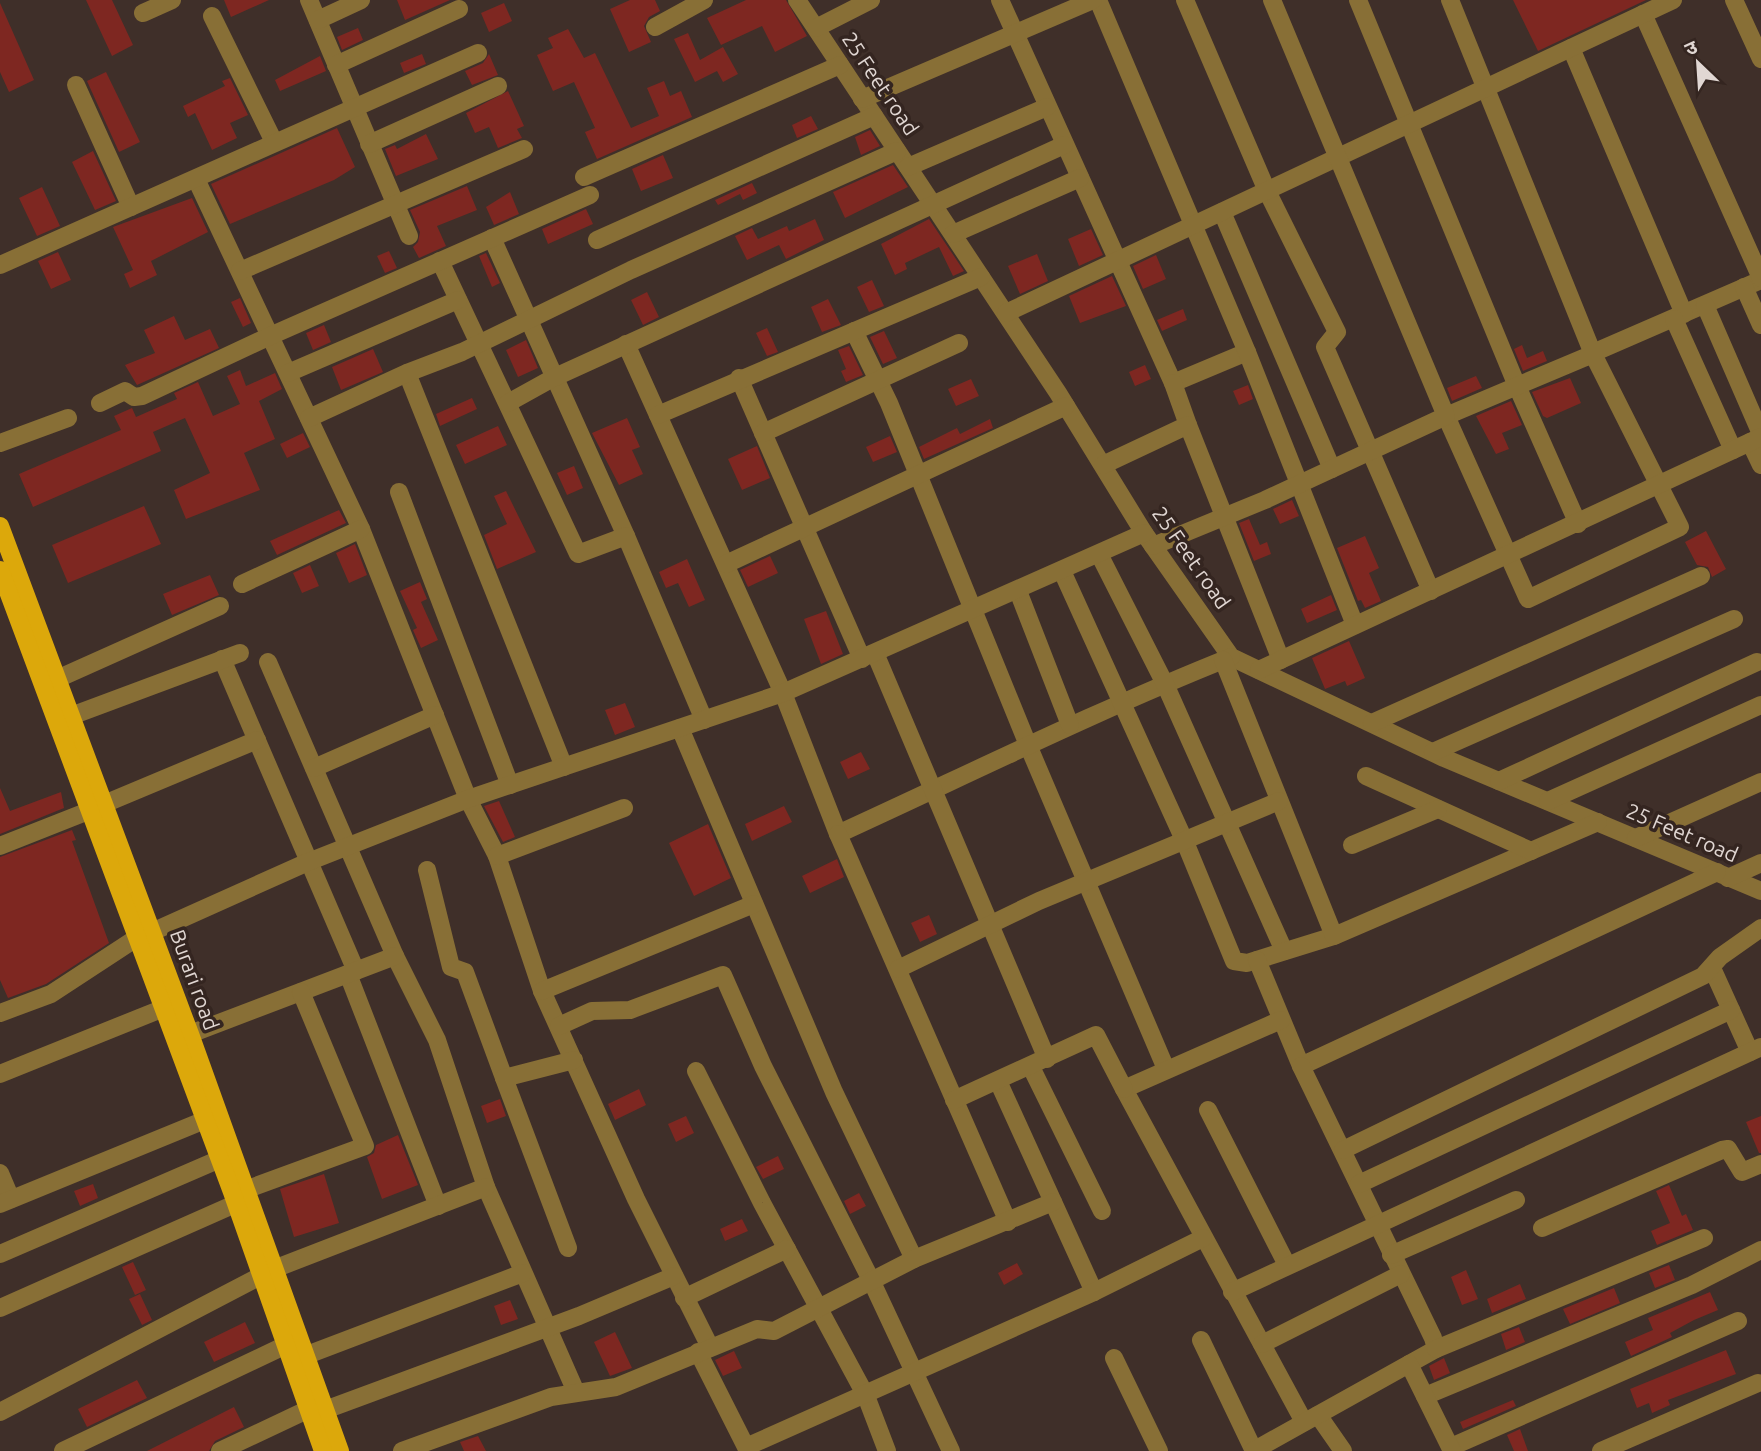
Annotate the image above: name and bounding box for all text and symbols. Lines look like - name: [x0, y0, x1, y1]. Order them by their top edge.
- street label: 25 Feet road: [838, 27, 924, 140]
- north arrow: [1663, 28, 1733, 98]
- text: उ: [1681, 35, 1701, 60]
- street label: 25 Feet road: [1148, 502, 1236, 613]
- street label: 25 Feet road: [1623, 798, 1742, 866]
- street label: Burari road: [166, 926, 224, 1033]

